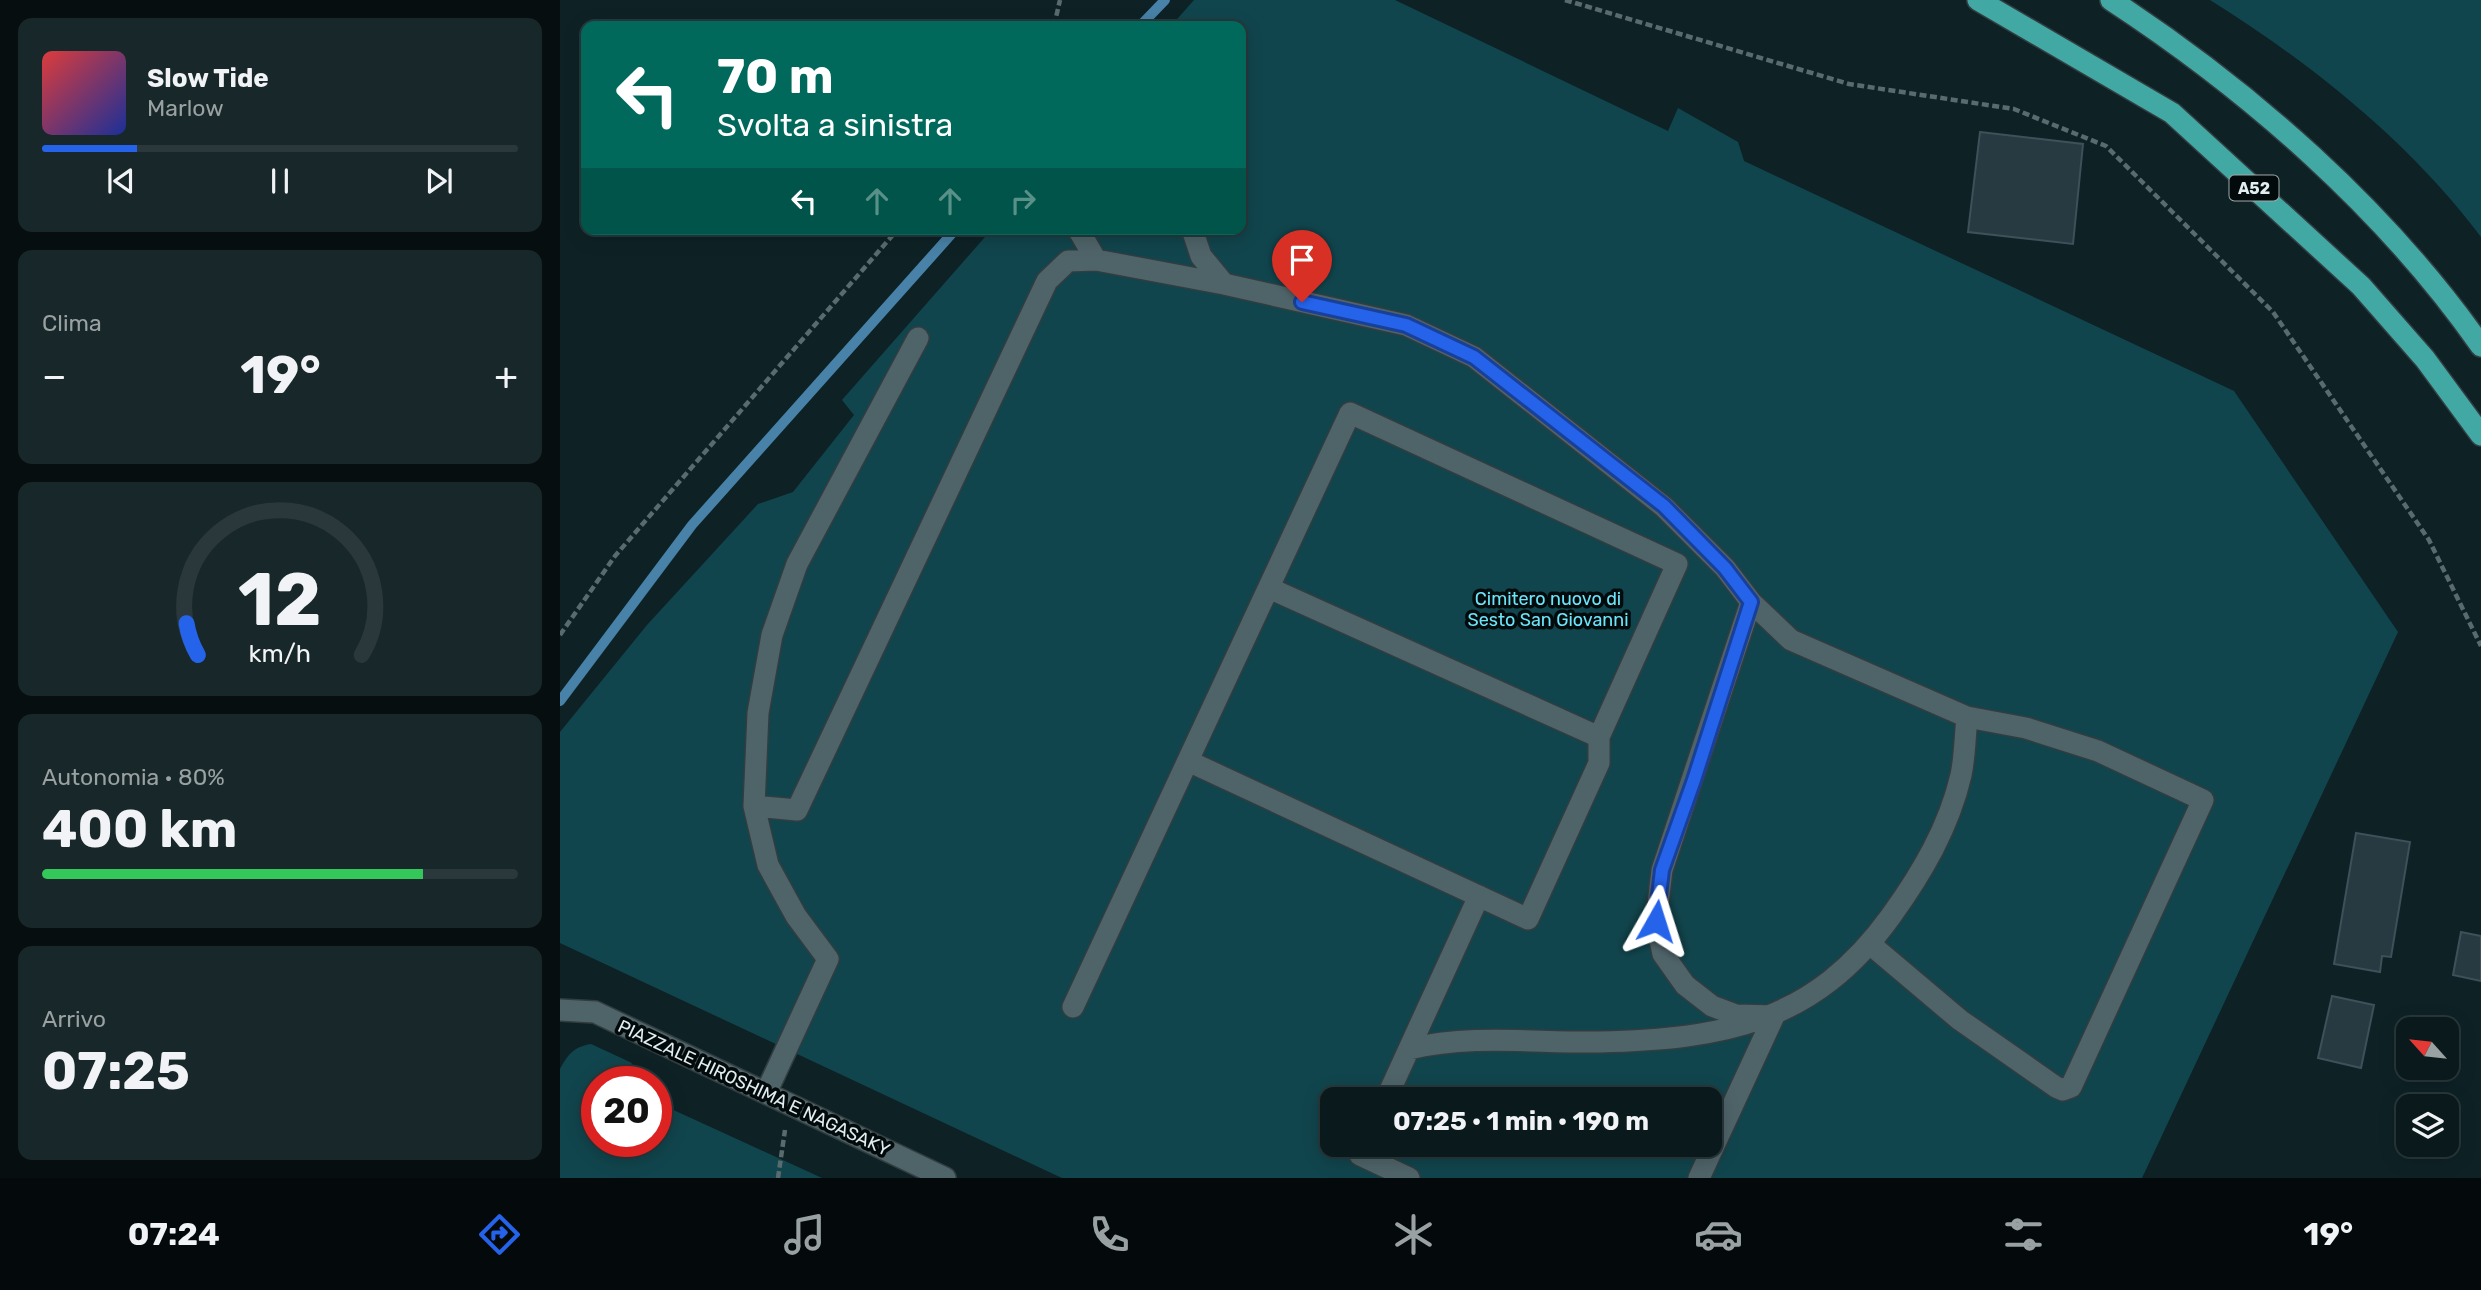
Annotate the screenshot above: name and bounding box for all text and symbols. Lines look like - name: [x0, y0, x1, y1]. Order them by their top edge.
- text: 70 m: [717, 47, 834, 105]
- icon: left: [602, 49, 693, 140]
- text: Slow Tide: [147, 63, 269, 94]
- text: Marlow: [147, 94, 224, 122]
- text: Svolta a sinistra: [717, 106, 953, 144]
- icon: previous: [102, 162, 140, 200]
- icon: pause: [261, 162, 299, 200]
- icon: next: [420, 162, 458, 200]
- road number: A52: [2230, 176, 2278, 200]
- icon: left: [785, 182, 823, 220]
- icon: ahead: [858, 182, 896, 220]
- icon: ahead: [931, 182, 969, 220]
- icon: right: [1004, 182, 1042, 220]
- pin: [1272, 230, 1332, 302]
- icon: arrive: [1283, 241, 1321, 279]
- text: Clima: [42, 309, 102, 337]
- text: 19°: [240, 344, 321, 406]
- text: −: [42, 353, 67, 399]
- text: +: [494, 353, 518, 399]
- text: 12: [238, 557, 322, 643]
- park label: Cimitero nuovo di Sesto San Giovanni: [1467, 588, 1629, 631]
- text: km/h: [249, 639, 311, 668]
- text: Autonomia · 80%: [42, 763, 225, 791]
- text: 400 km: [42, 798, 237, 860]
- position arrow: [1619, 884, 1693, 958]
- text: Arrivo: [42, 1005, 106, 1033]
- street label: PIAZZALE HIROSHIMA E NAGASAKY: [614, 1015, 894, 1161]
- north arrow: [2396, 1017, 2459, 1080]
- map controls: [2396, 1017, 2459, 1157]
- text: 07:25: [42, 1040, 190, 1102]
- speed limit sign: 20: [581, 1066, 672, 1157]
- button: layers: [2396, 1094, 2459, 1157]
- text: 07:25 · 1 min · 190 m: [1393, 1106, 1649, 1137]
- icon: directions: [475, 1210, 524, 1259]
- icon: music: [780, 1210, 829, 1259]
- icon: phone: [1085, 1210, 1134, 1259]
- icon: climate: [1389, 1210, 1438, 1259]
- icon: car: [1694, 1210, 1743, 1259]
- icon: filters: [1999, 1210, 2048, 1259]
- text: 07:24: [128, 1215, 220, 1253]
- text: 19°: [2303, 1215, 2353, 1253]

